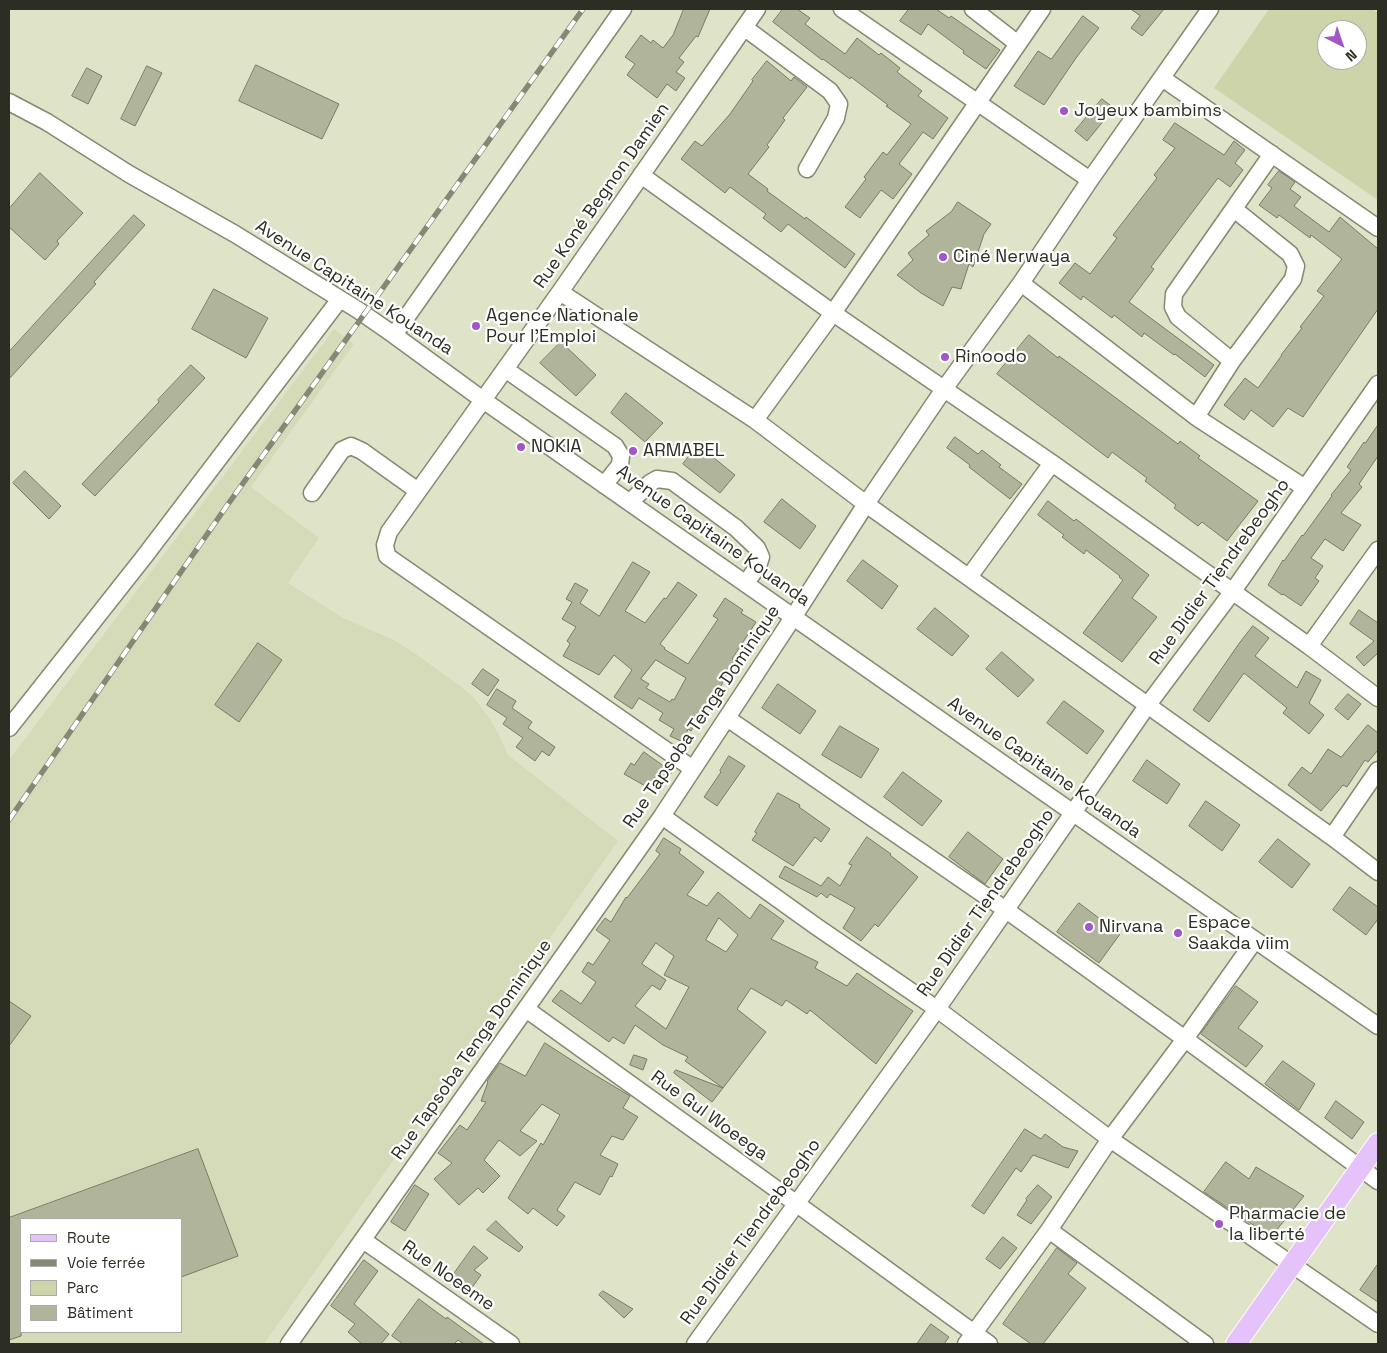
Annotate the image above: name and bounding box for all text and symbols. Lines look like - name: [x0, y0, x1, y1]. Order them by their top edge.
- north arrow: [1317, 20, 1367, 70]
- text: N: [1342, 46, 1361, 65]
- street label: Rue Koné Begnon Damien: [530, 99, 674, 293]
- place label: Joyeux bambims: [1074, 100, 1222, 122]
- marker: Joyeux bambims: [1058, 105, 1070, 117]
- street label: Avenue Capitaine Kouanda: [251, 216, 457, 360]
- place label: Ciné Nerwaya: [953, 246, 1070, 268]
- marker: Ciné Nerwaya: [937, 251, 949, 263]
- place label: Agence Nationale Pour l'Emploi: [486, 305, 639, 348]
- marker: Agence Nationale Pour l'Emploi: [470, 320, 482, 332]
- place label: Rinoodo: [955, 346, 1027, 368]
- marker: Rinoodo: [939, 351, 951, 363]
- place label: NOKIA: [531, 436, 582, 458]
- place label: ARMABEL: [643, 440, 724, 462]
- marker: NOKIA: [515, 441, 527, 453]
- marker: ARMABEL: [627, 445, 639, 457]
- street label: Avenue Capitaine Kouanda: [612, 461, 814, 611]
- street label: Rue Didier Tiendrebeogho: [1145, 475, 1295, 669]
- street label: Rue Tapsoba Tenga Dominique: [619, 601, 785, 833]
- street label: Avenue Capitaine Kouanda: [943, 693, 1145, 843]
- street label: Rue Didier Tiendrebeogho: [913, 805, 1059, 1001]
- place label: Espace Saakda viim: [1188, 912, 1290, 954]
- place label: Nirvana: [1099, 916, 1163, 938]
- marker: Nirvana: [1083, 921, 1095, 933]
- marker: Espace Saakda viim: [1172, 927, 1184, 939]
- street label: Rue Tapsoba Tenga Dominique: [387, 935, 557, 1165]
- street label: Rue Gul Woeega: [646, 1066, 772, 1166]
- street label: Rue Didier Tiendrebeogho: [676, 1135, 826, 1329]
- place label: Pharmacie de la liberté: [1229, 1203, 1346, 1246]
- legend: [20, 1218, 182, 1333]
- marker: Pharmacie de la liberté: [1213, 1218, 1225, 1230]
- text: Route: [67, 1228, 110, 1247]
- street label: Rue Noeeme: [397, 1236, 499, 1316]
- text: Voie ferrée: [67, 1253, 145, 1272]
- text: Parc: [67, 1278, 99, 1297]
- text: Bâtiment: [67, 1303, 133, 1322]

